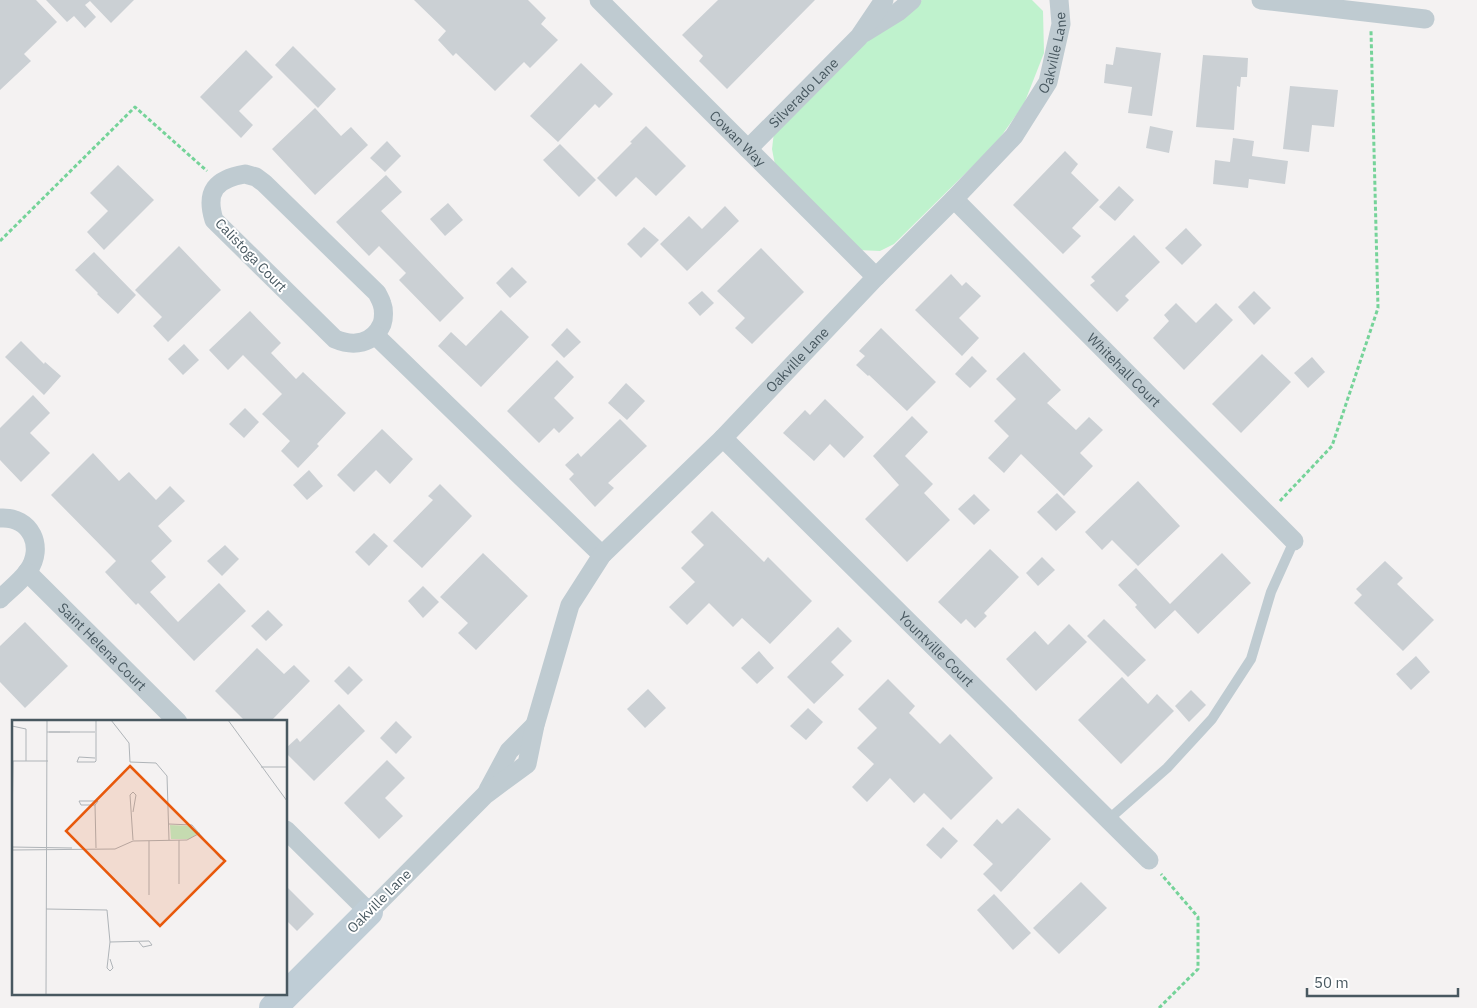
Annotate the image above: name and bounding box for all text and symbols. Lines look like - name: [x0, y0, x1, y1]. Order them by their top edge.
- street label: Oakville Lane: [1034, 11, 1070, 97]
- street label: Silverado Lane: [765, 54, 843, 132]
- street label: Cowan Way: [706, 107, 770, 171]
- street label: Calistoga Court: [211, 214, 291, 296]
- street label: Oakville Lane: [762, 323, 833, 396]
- street label: Whitehall Court: [1083, 329, 1165, 411]
- street label: Saint Helena Court: [54, 599, 150, 695]
- street label: Yountville Court: [894, 608, 978, 691]
- inset map: [12, 720, 288, 996]
- street label: Oakville Lane: [343, 865, 415, 937]
- scale bar: [1307, 966, 1458, 998]
- text: 50 m: [1314, 973, 1349, 992]

